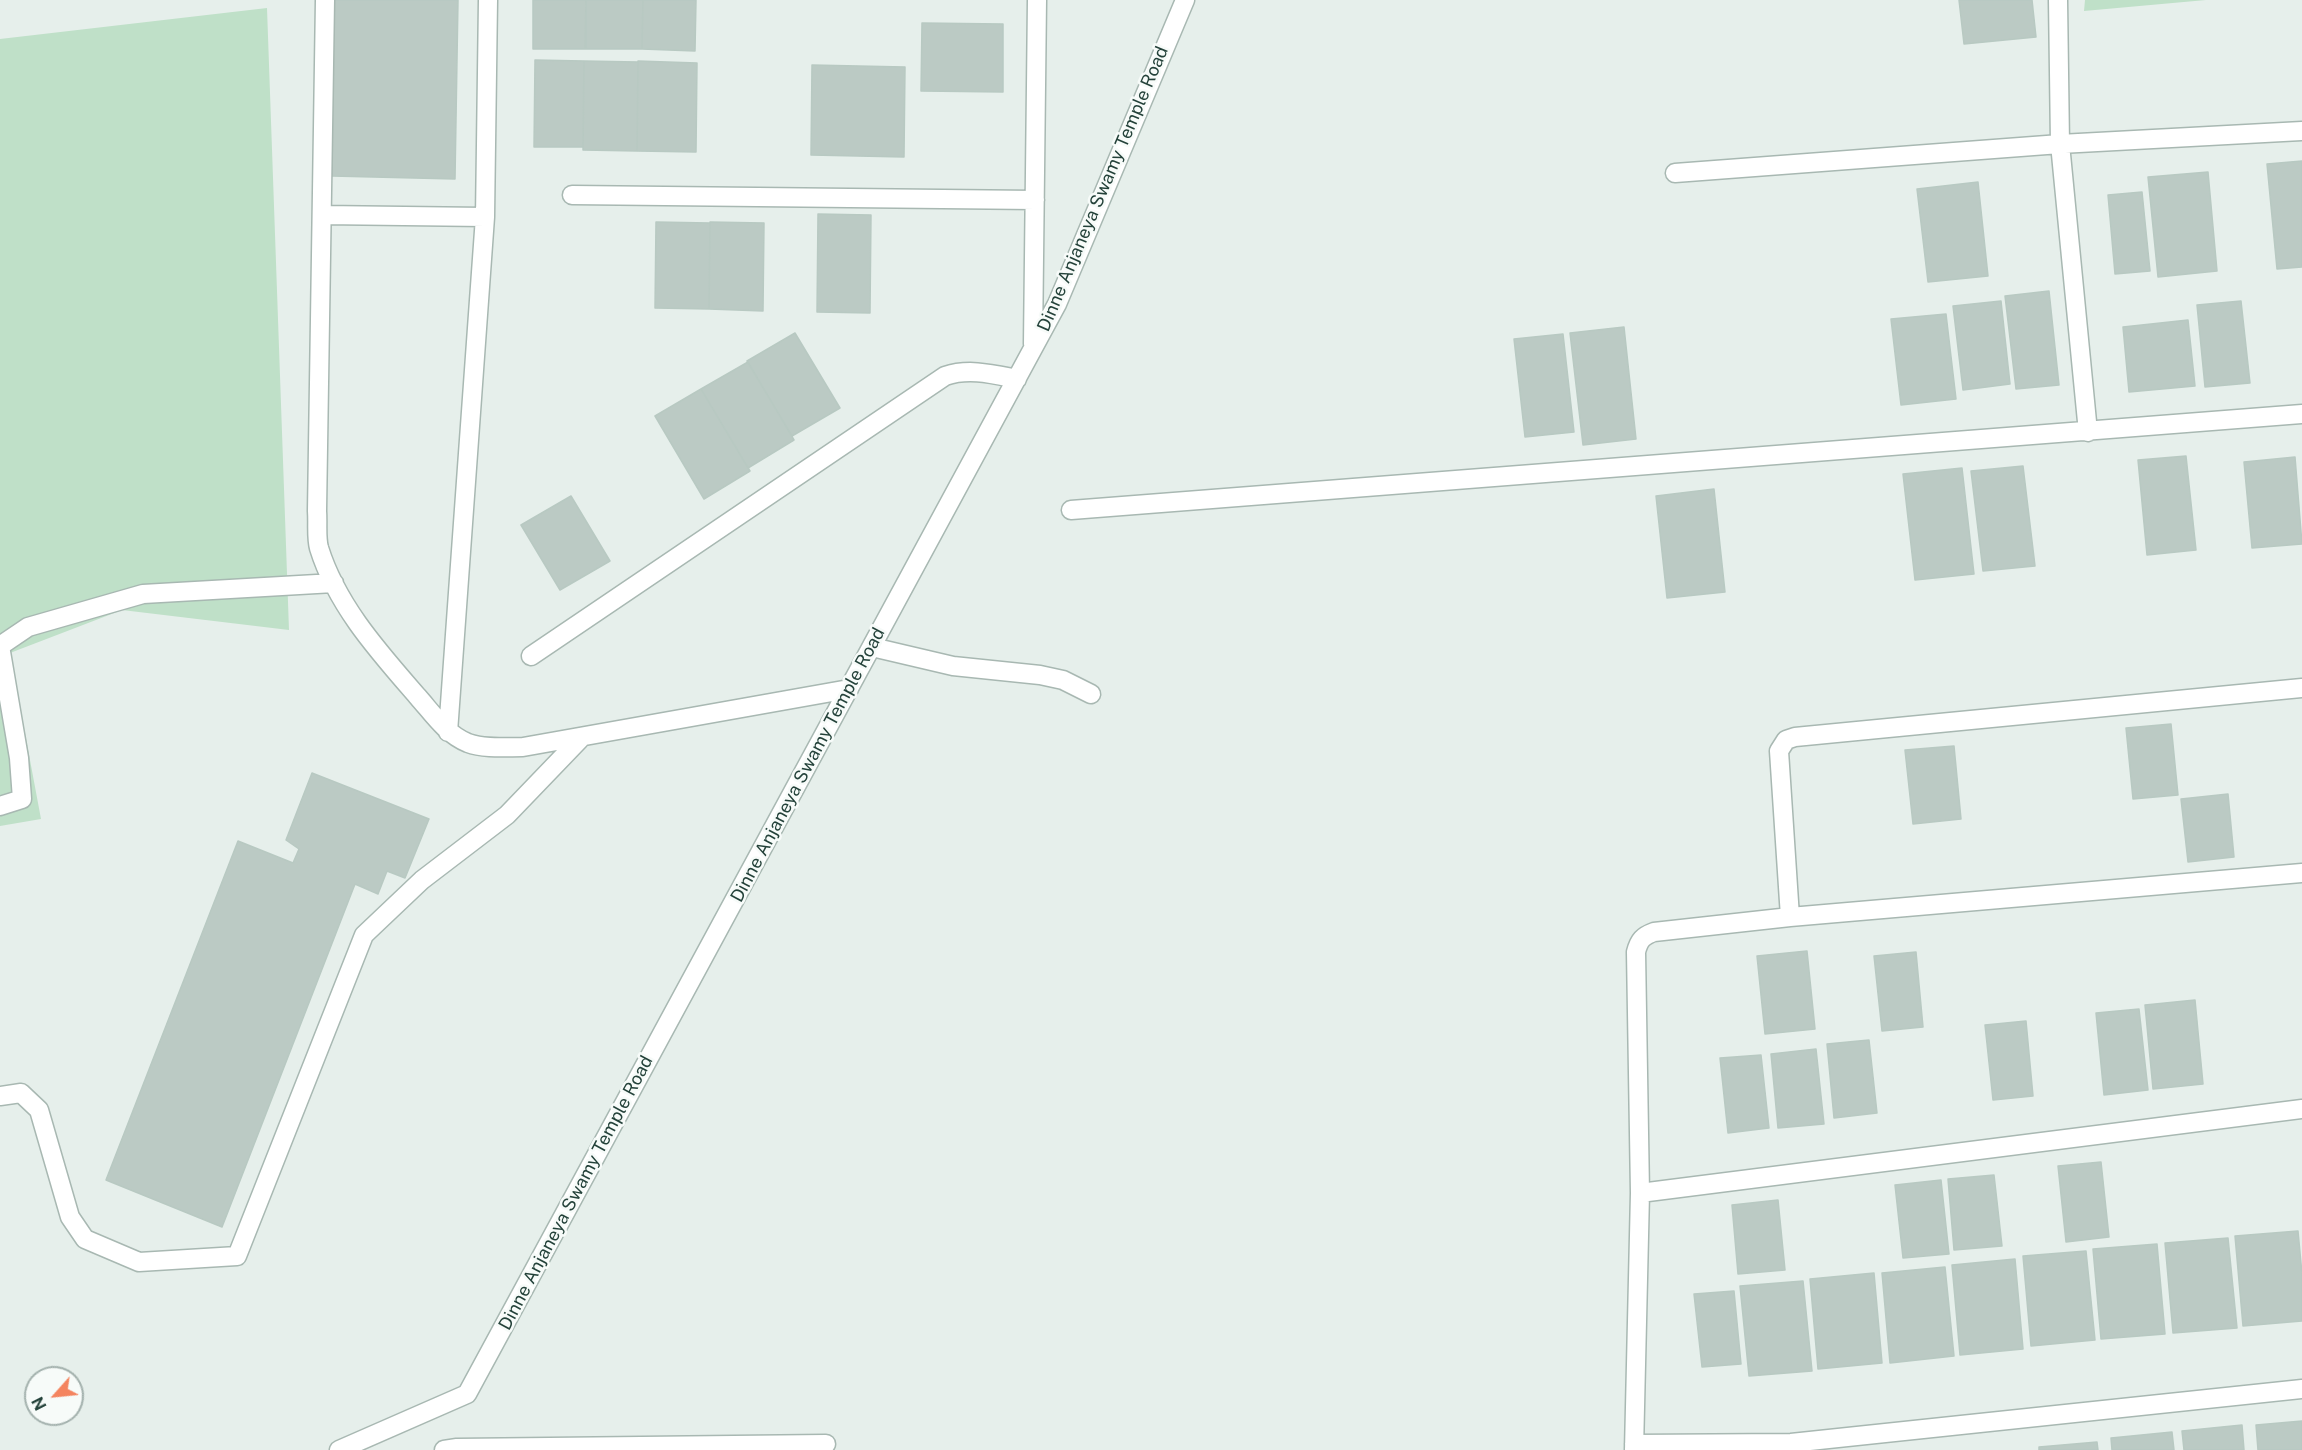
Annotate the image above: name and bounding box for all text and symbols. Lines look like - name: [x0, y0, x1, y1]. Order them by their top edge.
- street label: Dinne Anjaneya Swamy Temple Road: [1033, 43, 1173, 335]
- street label: Dinne Anjaneya Swamy Temple Road: [726, 624, 890, 906]
- street label: Dinne Anjaneya Swamy Temple Road: [494, 1052, 658, 1334]
- north arrow: [24, 1366, 84, 1426]
- text: N: [28, 1394, 51, 1413]

